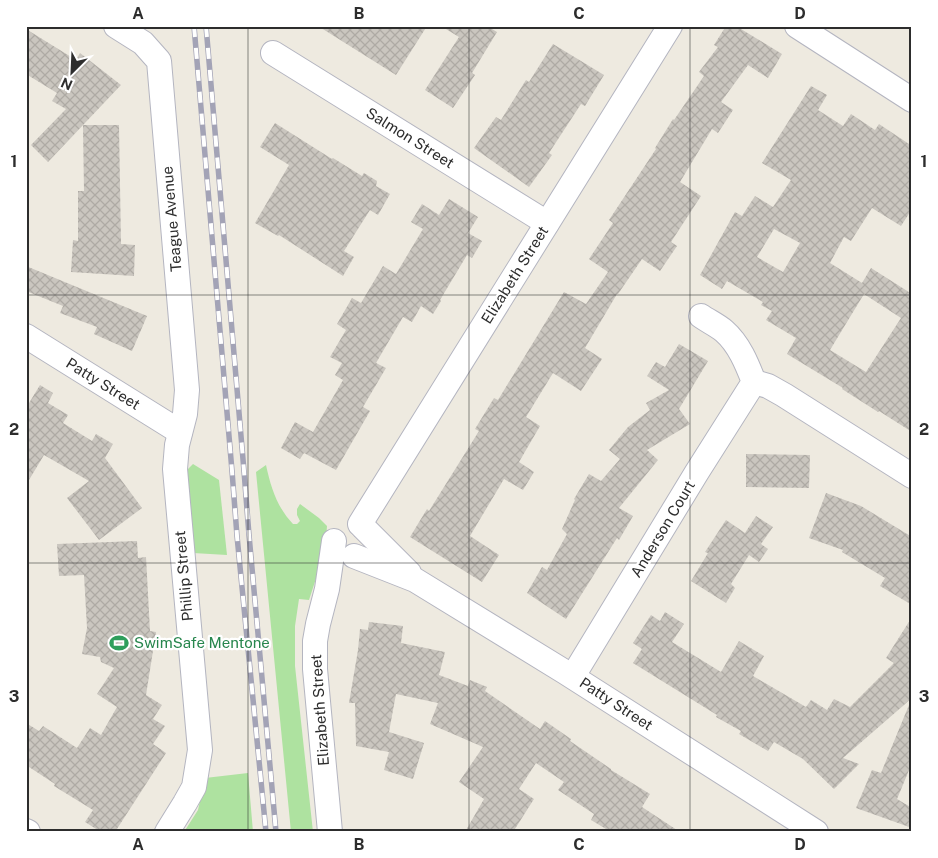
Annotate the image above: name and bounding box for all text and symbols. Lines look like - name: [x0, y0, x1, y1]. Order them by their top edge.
- text: A: [132, 4, 144, 23]
- text: B: [354, 4, 365, 23]
- text: C: [573, 4, 585, 23]
- text: D: [794, 4, 806, 23]
- north arrow: [48, 48, 98, 98]
- text: N: [58, 74, 75, 93]
- street label: Salmon Street: [363, 104, 457, 171]
- text: 1: [11, 152, 17, 171]
- text: 1: [921, 152, 927, 171]
- street label: Teague Avenue: [158, 166, 185, 273]
- street label: Elizabeth Street: [478, 223, 552, 327]
- street label: Patty Street: [63, 354, 143, 413]
- text: 2: [9, 420, 19, 439]
- text: 2: [919, 420, 929, 439]
- street label: Anderson Court: [627, 477, 698, 580]
- street label: Phillip Street: [171, 530, 196, 622]
- sports icon: SwimSafe Mentone: [108, 632, 130, 654]
- place label: SwimSafe Mentone: [134, 634, 270, 651]
- street label: Elizabeth Street: [307, 653, 332, 766]
- street label: Patty Street: [577, 674, 656, 734]
- text: 3: [9, 687, 19, 706]
- text: 3: [919, 687, 929, 706]
- text: A: [132, 835, 144, 854]
- text: B: [354, 835, 365, 854]
- text: C: [573, 835, 585, 854]
- text: D: [794, 835, 806, 854]

